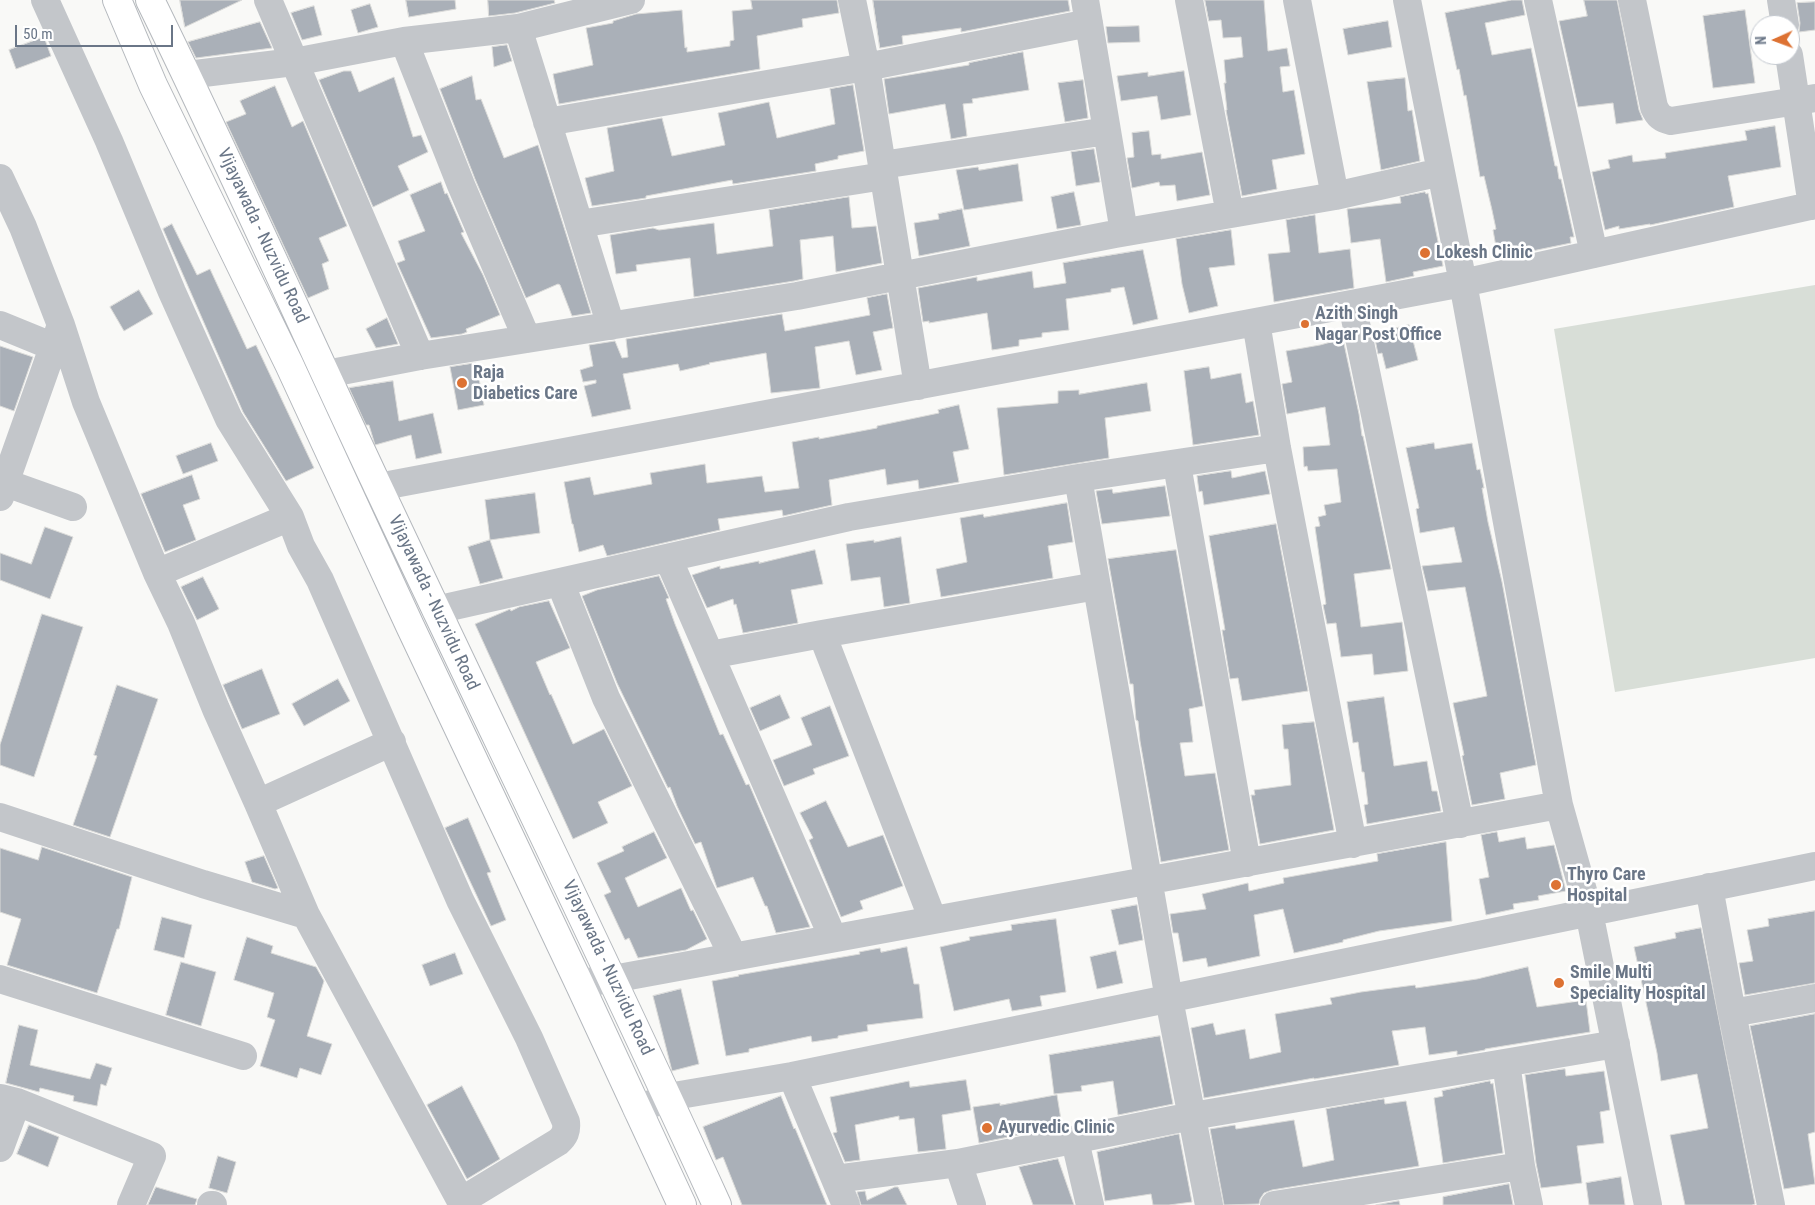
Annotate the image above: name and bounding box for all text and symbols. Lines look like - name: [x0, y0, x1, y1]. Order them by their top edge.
- scale bar: [18, 15, 175, 47]
- north arrow: [1750, 15, 1800, 65]
- text: 50 m: [23, 25, 53, 43]
- text: N: [1753, 36, 1769, 45]
- street label: Vijayawada - Nuzvidu Road: [212, 145, 312, 327]
- place label: Lokesh Clinic: [1436, 242, 1533, 264]
- marker: Lokesh Clinic: [1418, 246, 1432, 260]
- place label: Azith Singh Nagar Post Office: [1315, 303, 1442, 346]
- marker: Azith Singh Nagar Post Office: [1299, 318, 1311, 330]
- place label: Raja Diabetics Care: [473, 362, 578, 404]
- marker: Raja Diabetics Care: [455, 376, 469, 390]
- street label: Vijayawada - Nuzvidu Road: [383, 512, 483, 694]
- place label: Thyro Care Hospital: [1567, 864, 1646, 906]
- street label: Vijayawada - Nuzvidu Road: [557, 877, 657, 1059]
- marker: Thyro Care Hospital: [1549, 878, 1563, 892]
- place label: Smile Multi Speciality Hospital: [1570, 962, 1705, 1004]
- marker: Smile Multi Speciality Hospital: [1552, 976, 1566, 990]
- place label: Ayurvedic Clinic: [998, 1117, 1115, 1139]
- marker: Ayurvedic Clinic: [980, 1121, 994, 1135]

